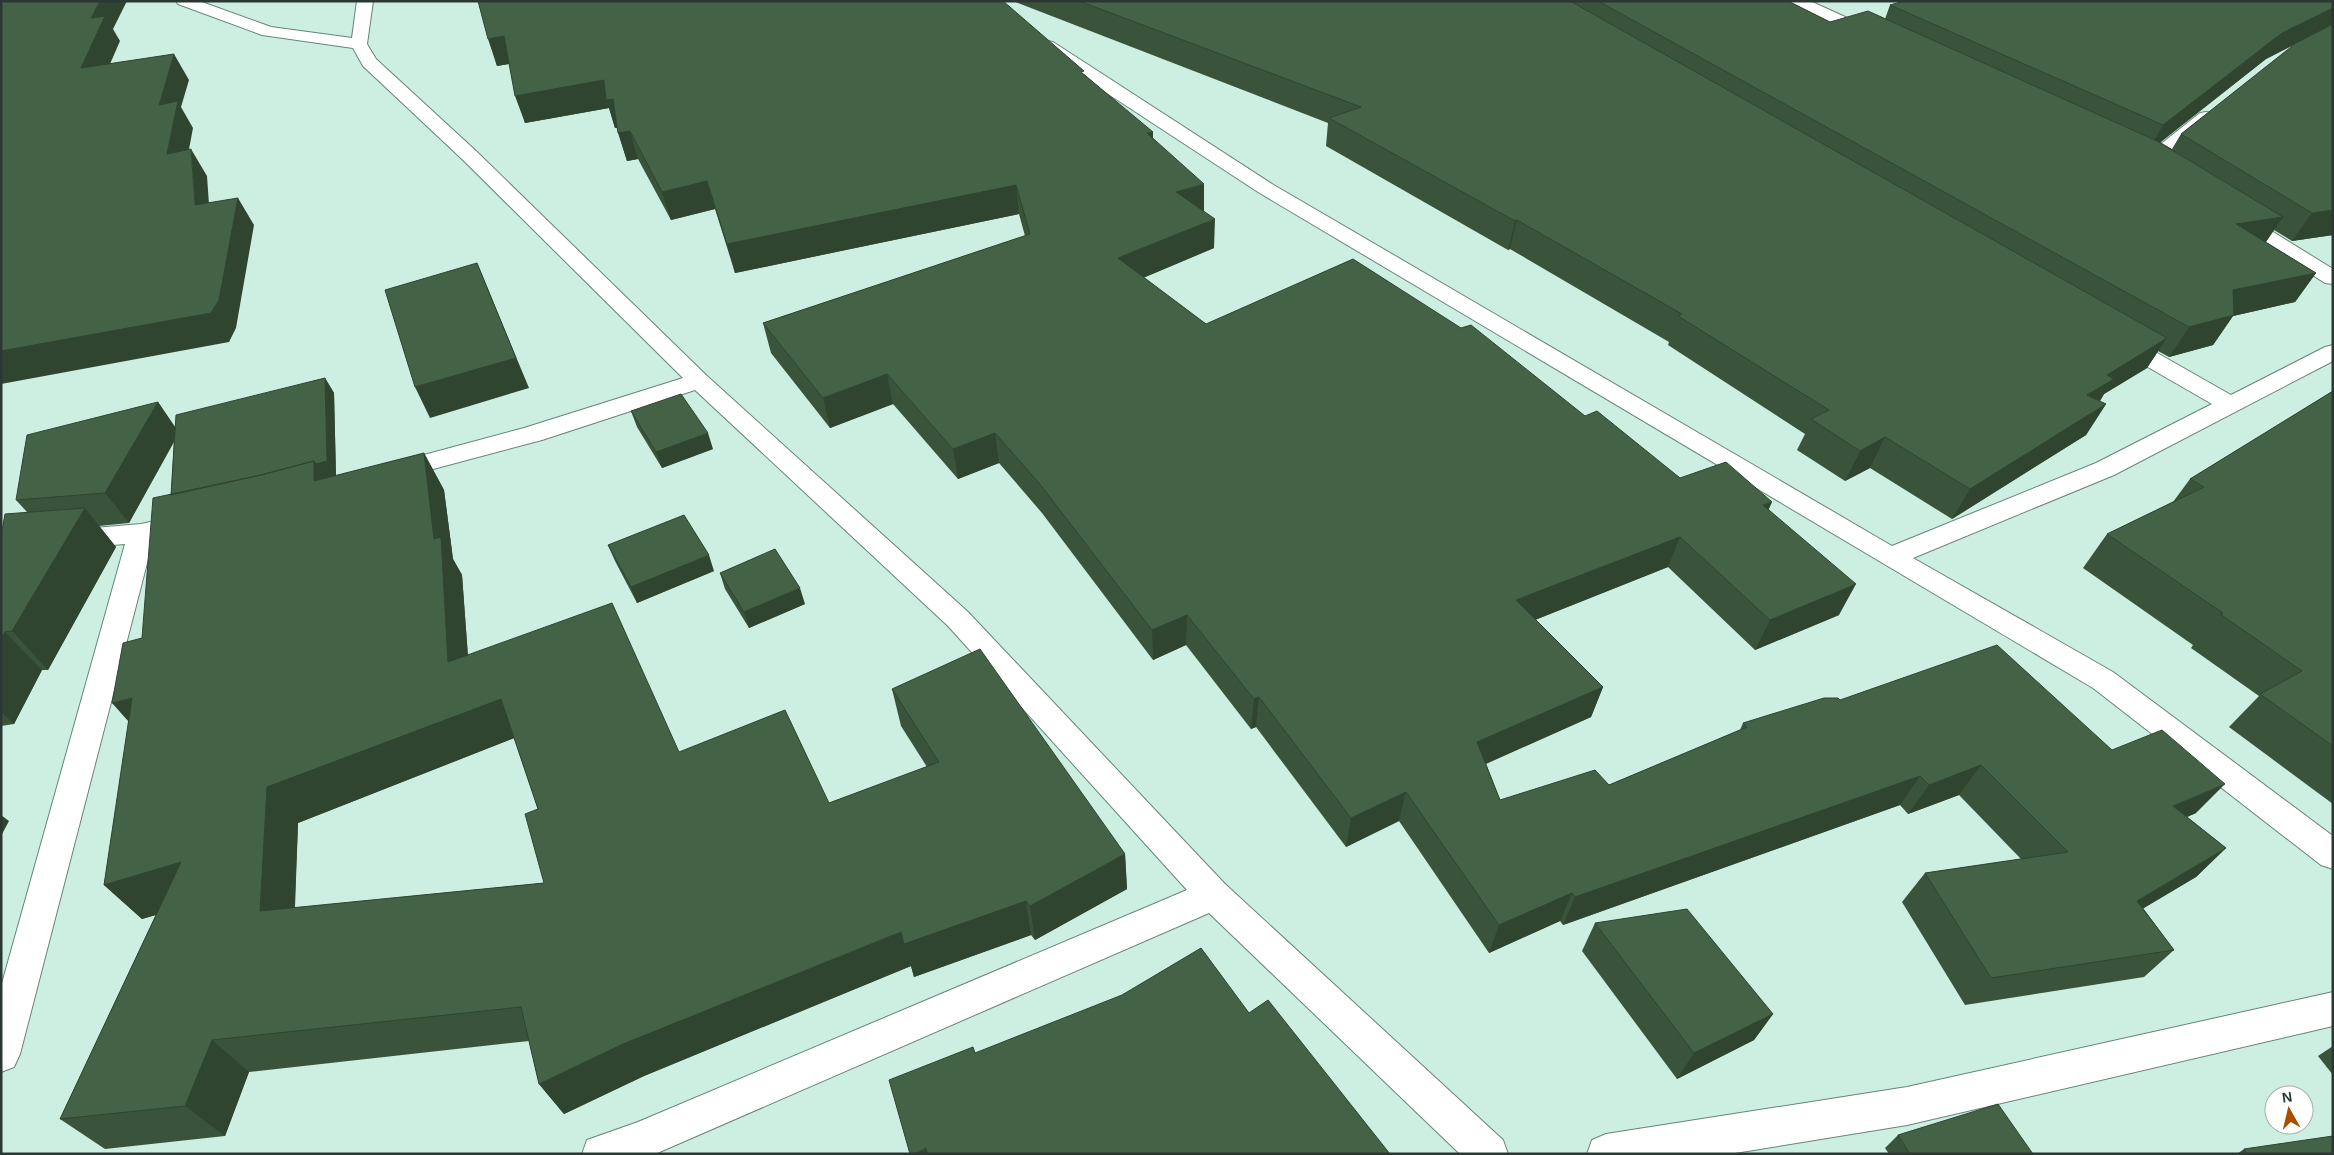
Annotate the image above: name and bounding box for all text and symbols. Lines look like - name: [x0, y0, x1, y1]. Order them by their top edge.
- north arrow: [2264, 1085, 2314, 1135]
- text: N: [2281, 1088, 2293, 1106]

